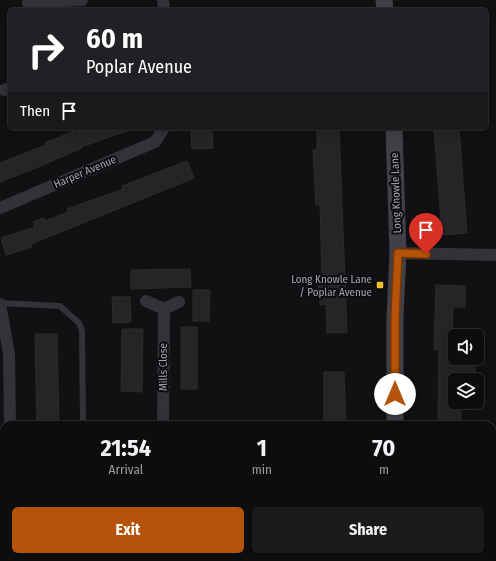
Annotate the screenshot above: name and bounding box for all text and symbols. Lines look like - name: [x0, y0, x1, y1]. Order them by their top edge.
- text: 60 m: [86, 22, 143, 55]
- icon: right: [20, 24, 72, 76]
- text: Poplar Avenue: [86, 56, 192, 78]
- icon: arrive: [58, 100, 80, 122]
- text: Then: [20, 102, 50, 120]
- street label: Long Knowle Lane: [388, 152, 404, 234]
- street label: Harper Avenue: [52, 153, 118, 191]
- pin: [409, 213, 443, 254]
- icon: arrive: [415, 219, 437, 241]
- place label: Long Knowle Lane / Poplar Avenue: [291, 273, 372, 299]
- marker: Long Knowle Lane / Poplar Avenue: [375, 280, 385, 290]
- map controls: [448, 329, 484, 409]
- button: sound: [448, 329, 484, 365]
- street label: Mills Close: [157, 343, 170, 391]
- position arrow: [374, 373, 416, 415]
- button: layers: [448, 373, 484, 409]
- text: 21:54: [101, 434, 151, 462]
- text: 1: [257, 434, 267, 462]
- text: 70: [372, 434, 395, 462]
- text: Arrival: [109, 462, 143, 477]
- text: min: [252, 462, 272, 477]
- text: m: [379, 462, 389, 477]
- button: Exit: [12, 507, 244, 553]
- button: Share: [252, 507, 484, 553]

